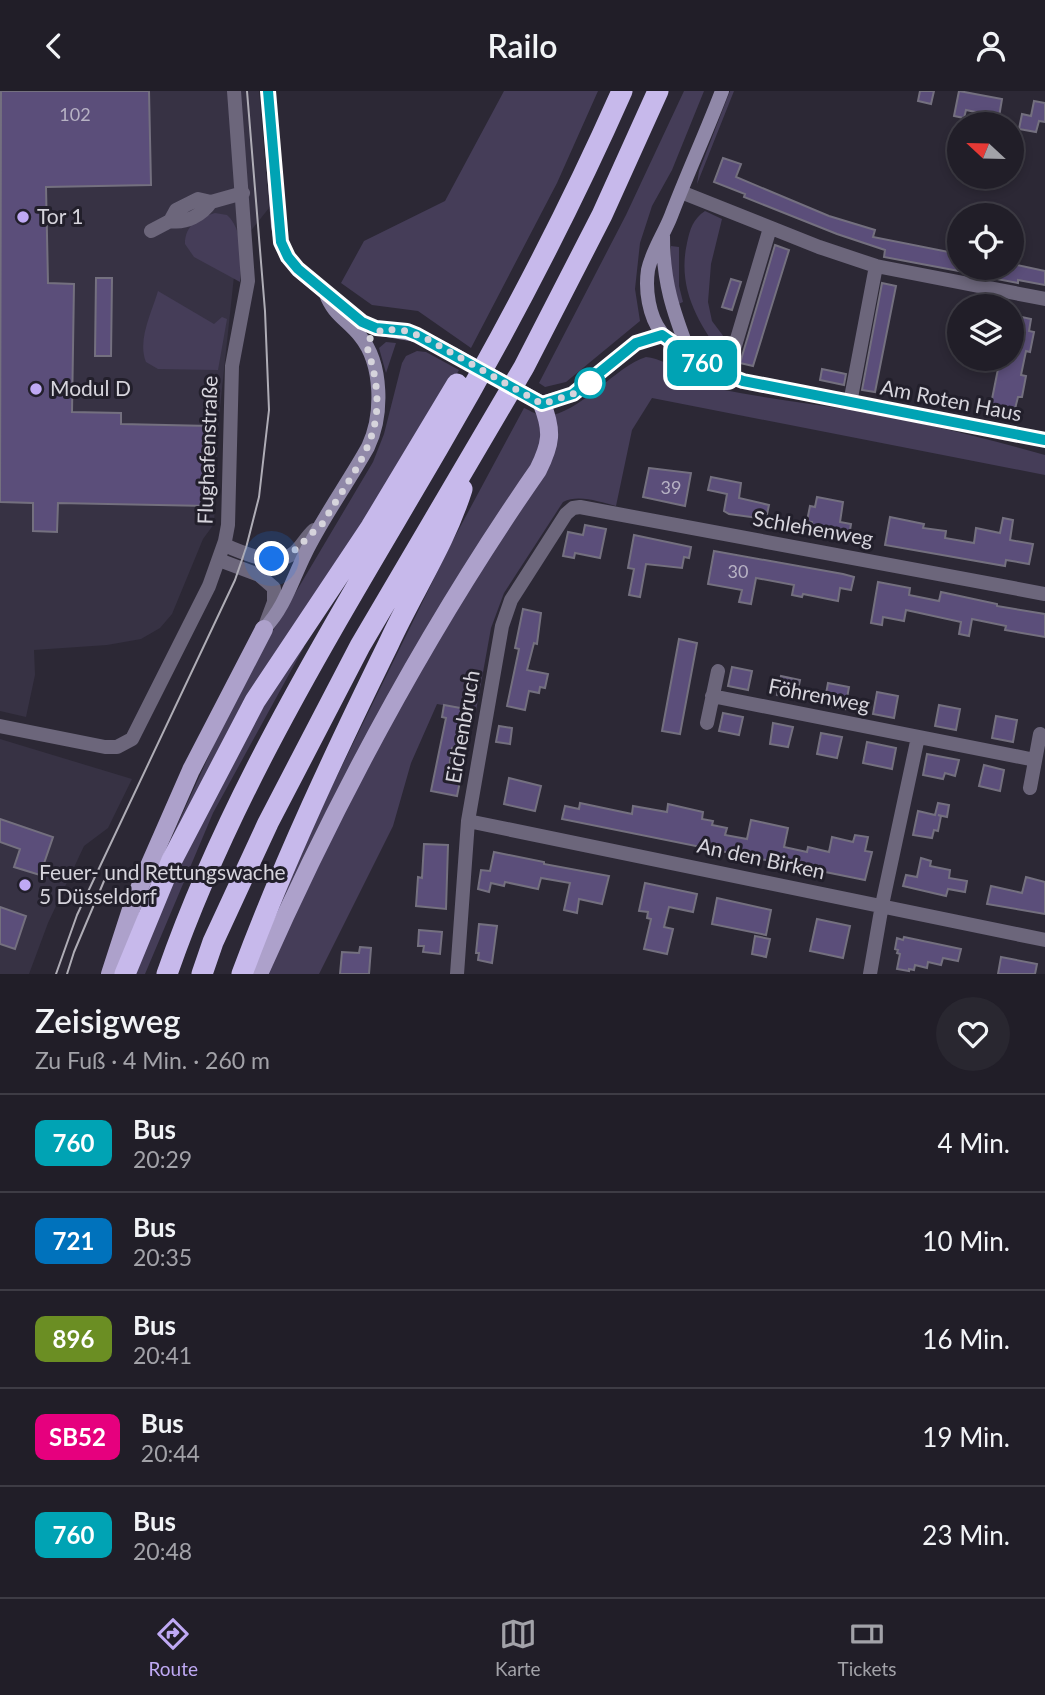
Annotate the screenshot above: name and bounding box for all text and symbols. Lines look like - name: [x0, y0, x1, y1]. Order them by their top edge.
- text: Railo: [487, 26, 558, 65]
- icon: back: [35, 27, 73, 65]
- icon: person: [972, 27, 1010, 65]
- house number: 102: [59, 103, 91, 125]
- north arrow: [947, 112, 1024, 189]
- map controls: [947, 112, 1024, 371]
- place label: Tor 1: [37, 203, 84, 228]
- button: locate: [947, 203, 1024, 280]
- marker: Tor 1: [15, 209, 31, 225]
- button: layers: [947, 294, 1024, 371]
- line badge: 760: [662, 340, 742, 386]
- text: 760: [681, 348, 723, 377]
- unlabelled marker: [575, 368, 605, 398]
- street label: Am Roten Haus: [878, 374, 1024, 426]
- place label: Modul D: [50, 375, 131, 400]
- street label: Flughafenstraße: [191, 375, 222, 525]
- marker: Modul D: [28, 381, 44, 397]
- house number: 39: [661, 476, 681, 498]
- street label: Schlehenweg: [751, 505, 876, 550]
- your location: [254, 541, 289, 576]
- house number: 30: [728, 560, 748, 582]
- street label: Eichenbruch: [439, 668, 484, 785]
- street label: Föhrenweg: [766, 672, 872, 717]
- street label: An den Birken: [695, 832, 828, 883]
- place label: Feuer- und Rettungswache 5 Düsseldorf: [39, 859, 286, 908]
- marker: Feuer- und Rettungswache 5 Düsseldorf: [17, 877, 33, 893]
- button: heart: [936, 997, 1010, 1071]
- text: Zeisigweg: [35, 1000, 181, 1040]
- text: Zu Fuß · 4 Min. · 260 m: [35, 1046, 270, 1074]
- text: Bus: [133, 1113, 176, 1145]
- text: 4 Min.: [937, 1127, 1010, 1159]
- text: 760: [53, 1128, 94, 1157]
- text: 20:29: [133, 1145, 192, 1173]
- text: Bus: [133, 1211, 176, 1243]
- text: 10 Min.: [922, 1225, 1010, 1257]
- text: 721: [53, 1226, 94, 1255]
- text: 20:35: [133, 1243, 192, 1271]
- text: Bus: [133, 1309, 176, 1341]
- text: 16 Min.: [922, 1323, 1010, 1355]
- text: 896: [53, 1324, 94, 1353]
- text: 20:41: [133, 1341, 192, 1369]
- text: Bus: [141, 1407, 184, 1439]
- text: 19 Min.: [922, 1421, 1010, 1453]
- text: SB52: [49, 1422, 106, 1451]
- text: 20:44: [141, 1439, 200, 1467]
- text: Bus: [133, 1505, 176, 1537]
- text: 23 Min.: [922, 1519, 1010, 1551]
- text: 760: [53, 1520, 94, 1549]
- text: 20:48: [133, 1537, 192, 1565]
- tab: Route: [148, 1615, 198, 1680]
- tab: Karte: [495, 1615, 541, 1680]
- tab: Tickets: [838, 1615, 896, 1680]

